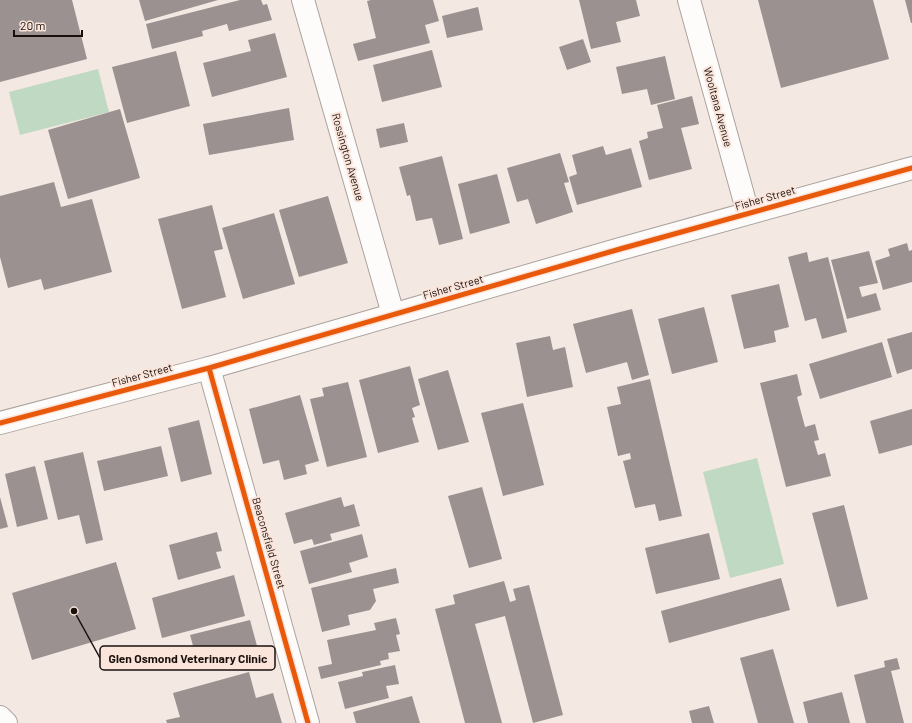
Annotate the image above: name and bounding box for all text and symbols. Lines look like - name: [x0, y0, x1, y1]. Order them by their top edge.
- scale bar: [14, 12, 82, 38]
- text: 20 m: [20, 18, 46, 32]
- street label: Wooltana Avenue: [702, 66, 735, 148]
- street label: Rossington Avenue: [330, 111, 367, 202]
- street label: Fisher Street: [733, 183, 797, 212]
- street label: Fisher Street: [421, 272, 485, 301]
- street label: Fisher Street: [110, 360, 174, 389]
- street label: Beaconsfield Street: [250, 496, 289, 590]
- callout: Glen Osmond Veterinary Clinic: [100, 646, 275, 670]
- text: Glen Osmond Veterinary Clinic: [109, 651, 268, 665]

